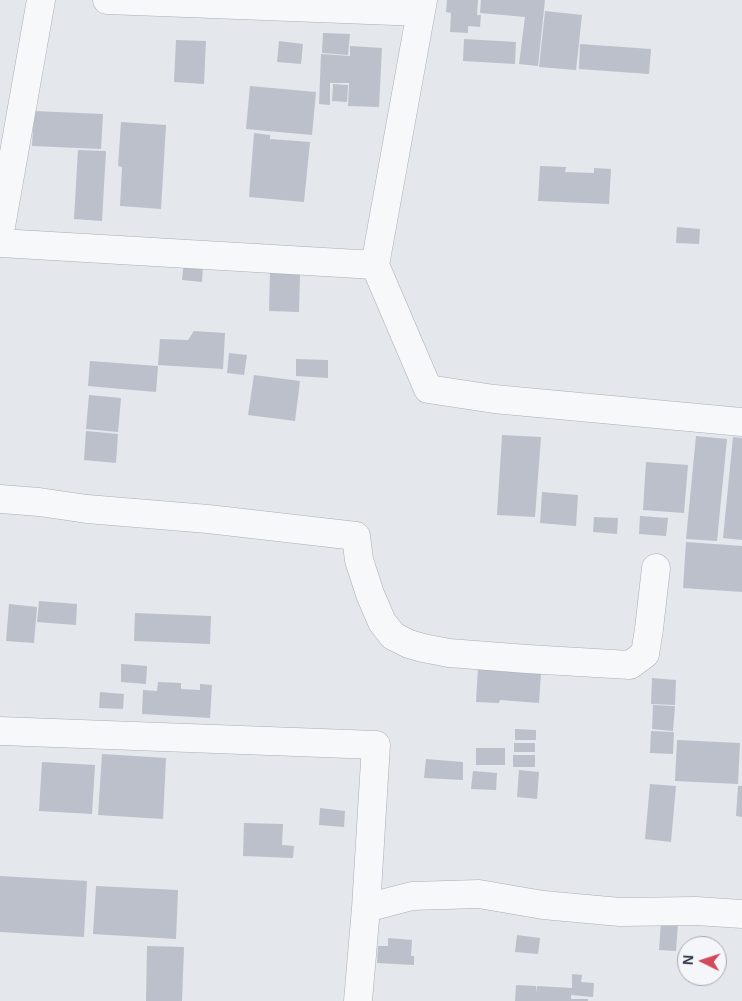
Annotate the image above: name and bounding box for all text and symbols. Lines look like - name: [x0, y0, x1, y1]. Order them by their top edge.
- north arrow: [677, 936, 727, 986]
- text: N: [680, 954, 696, 966]

